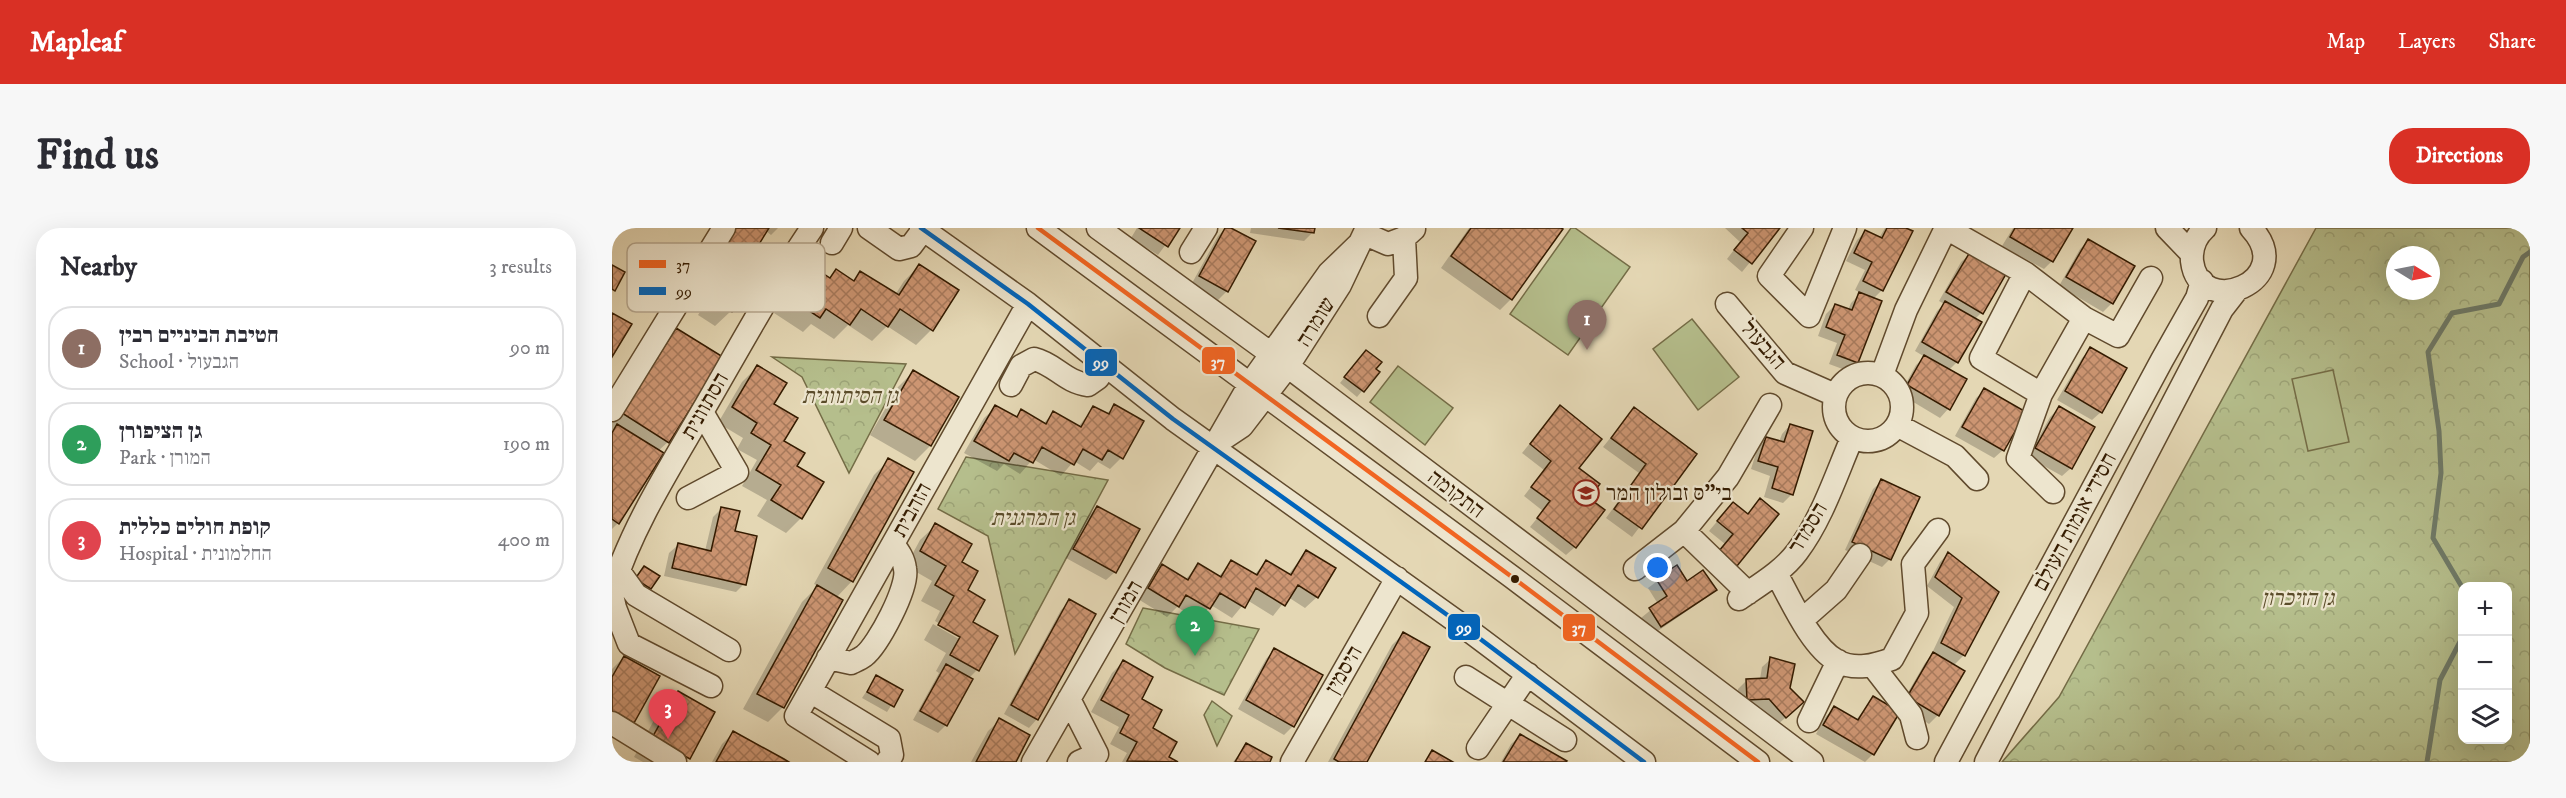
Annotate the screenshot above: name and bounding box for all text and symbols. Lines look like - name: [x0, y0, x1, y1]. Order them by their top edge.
- text: Mapleaf: [30, 25, 122, 60]
- text: Map: [2326, 29, 2365, 55]
- text: Layers: [2398, 29, 2456, 55]
- text: Share: [2489, 29, 2536, 55]
- button: Directions: [2389, 128, 2530, 184]
- text: Find us: [36, 130, 159, 182]
- legend: [627, 243, 825, 312]
- north arrow: [2386, 246, 2440, 300]
- text: Nearby: [60, 251, 137, 284]
- text: 3 results: [489, 255, 552, 280]
- text: 37: [676, 255, 690, 275]
- text: 99: [675, 282, 692, 302]
- street label: שומרה: [1290, 292, 1342, 352]
- pin: 1: [1568, 300, 1606, 350]
- street label: הגבעול: [1734, 315, 1792, 375]
- text: חטיבת הביניים רבין: [119, 322, 279, 349]
- text: 1: [78, 336, 85, 361]
- text: 90 m: [510, 336, 550, 361]
- line badge: 37: [1201, 346, 1236, 375]
- line badge: 99: [1084, 348, 1118, 377]
- text: School · הגבעול: [119, 350, 239, 375]
- text: 37: [1211, 352, 1225, 372]
- text: 99: [1092, 353, 1109, 373]
- street label: הסתוונית: [675, 368, 735, 444]
- park label: גן הסיתוונית: [802, 383, 900, 410]
- text: גן הציפורן: [119, 418, 202, 445]
- text: 2: [77, 432, 86, 457]
- text: 190 m: [503, 432, 550, 457]
- text: Park · המורן: [119, 446, 211, 471]
- street label: חסידי אומות העולם: [2027, 448, 2123, 596]
- street label: התקומה: [1422, 464, 1490, 524]
- street label: הזהבית: [886, 478, 938, 542]
- school or university icon: בי"ס זבולון המר: [1571, 478, 1601, 508]
- place label: בי"ס זבולון המר: [1606, 480, 1732, 507]
- street label: הסמדר: [1782, 498, 1834, 558]
- park label: גן המרגנית: [991, 505, 1077, 532]
- text: קופת חולים כללית: [119, 514, 271, 541]
- text: 3: [78, 528, 85, 553]
- text: 400 m: [498, 528, 550, 553]
- text: Hospital · החלמונית: [119, 542, 272, 567]
- your location: [1643, 553, 1672, 582]
- unlabelled marker: [1509, 573, 1521, 585]
- street label: המורן: [1103, 576, 1149, 628]
- map controls: [2458, 582, 2512, 744]
- button: +: [2458, 582, 2512, 636]
- park label: גן הזיכרון: [2262, 585, 2336, 612]
- pin: 2: [1176, 606, 1214, 656]
- line badge: 99: [1447, 613, 1481, 641]
- line badge: 37: [1562, 613, 1596, 642]
- text: 99: [1455, 618, 1472, 638]
- text: 37: [1572, 618, 1586, 638]
- button: −: [2458, 636, 2512, 690]
- street label: היסמין: [1319, 641, 1369, 699]
- pin: 3: [648, 690, 688, 739]
- button: layers: [2458, 690, 2512, 744]

